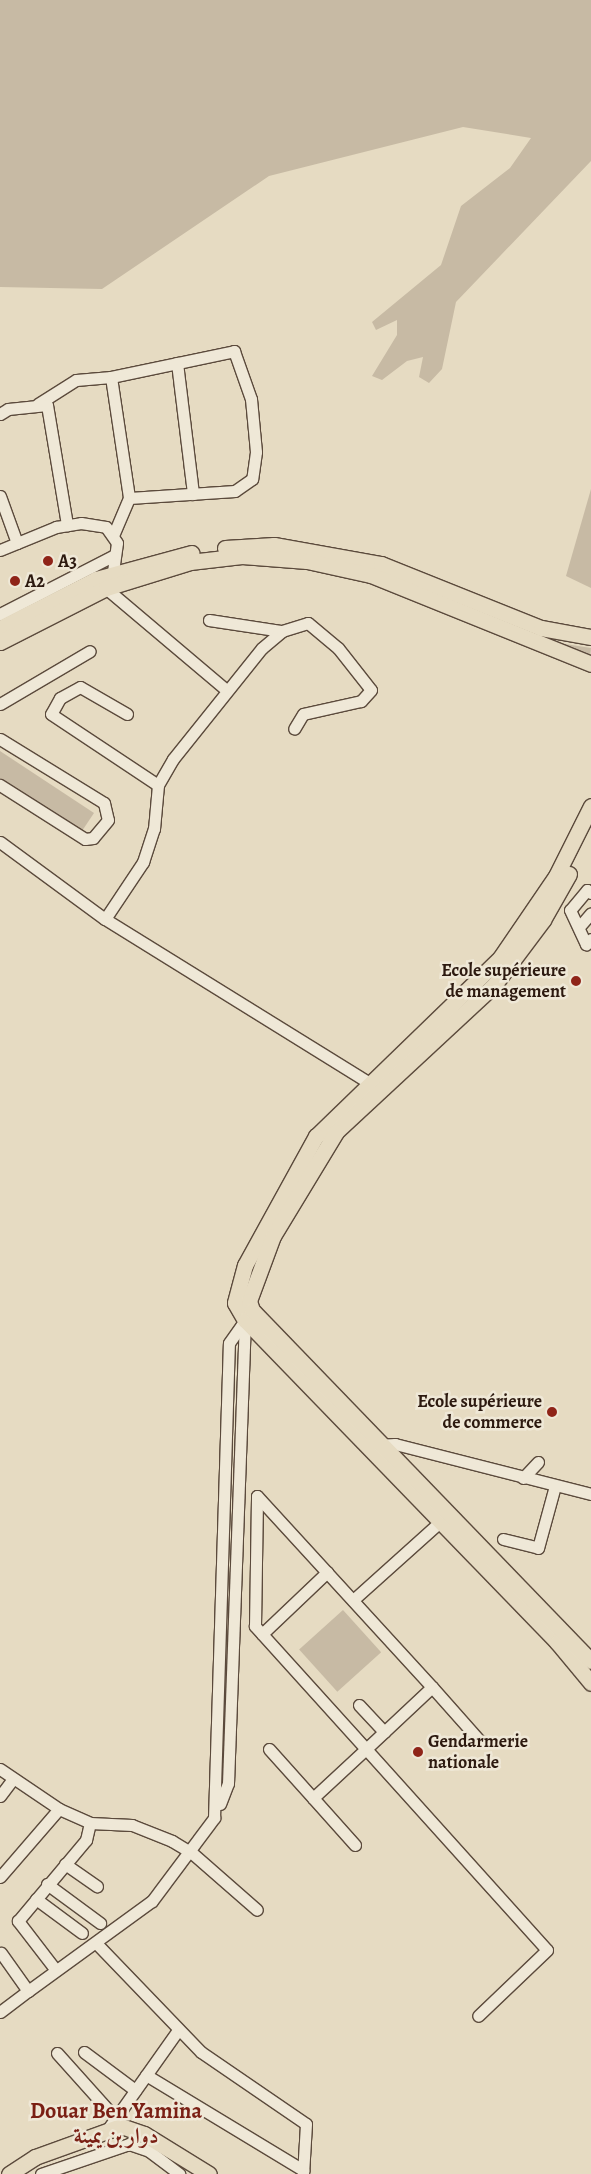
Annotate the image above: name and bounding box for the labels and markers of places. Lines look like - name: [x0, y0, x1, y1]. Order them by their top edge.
- place label: A3: [58, 550, 77, 572]
- marker: A3: [42, 555, 54, 567]
- place label: A2: [25, 570, 45, 592]
- marker: A2: [9, 575, 21, 587]
- place label: Ecole supérieure de management: [441, 960, 566, 1002]
- marker: Ecole supérieure de management: [570, 975, 582, 987]
- place label: Ecole supérieure de commerce: [417, 1391, 542, 1434]
- marker: Ecole supérieure de commerce: [546, 1406, 558, 1418]
- place label: Gendarmerie nationale: [428, 1731, 528, 1774]
- marker: Gendarmerie nationale: [412, 1746, 424, 1758]

